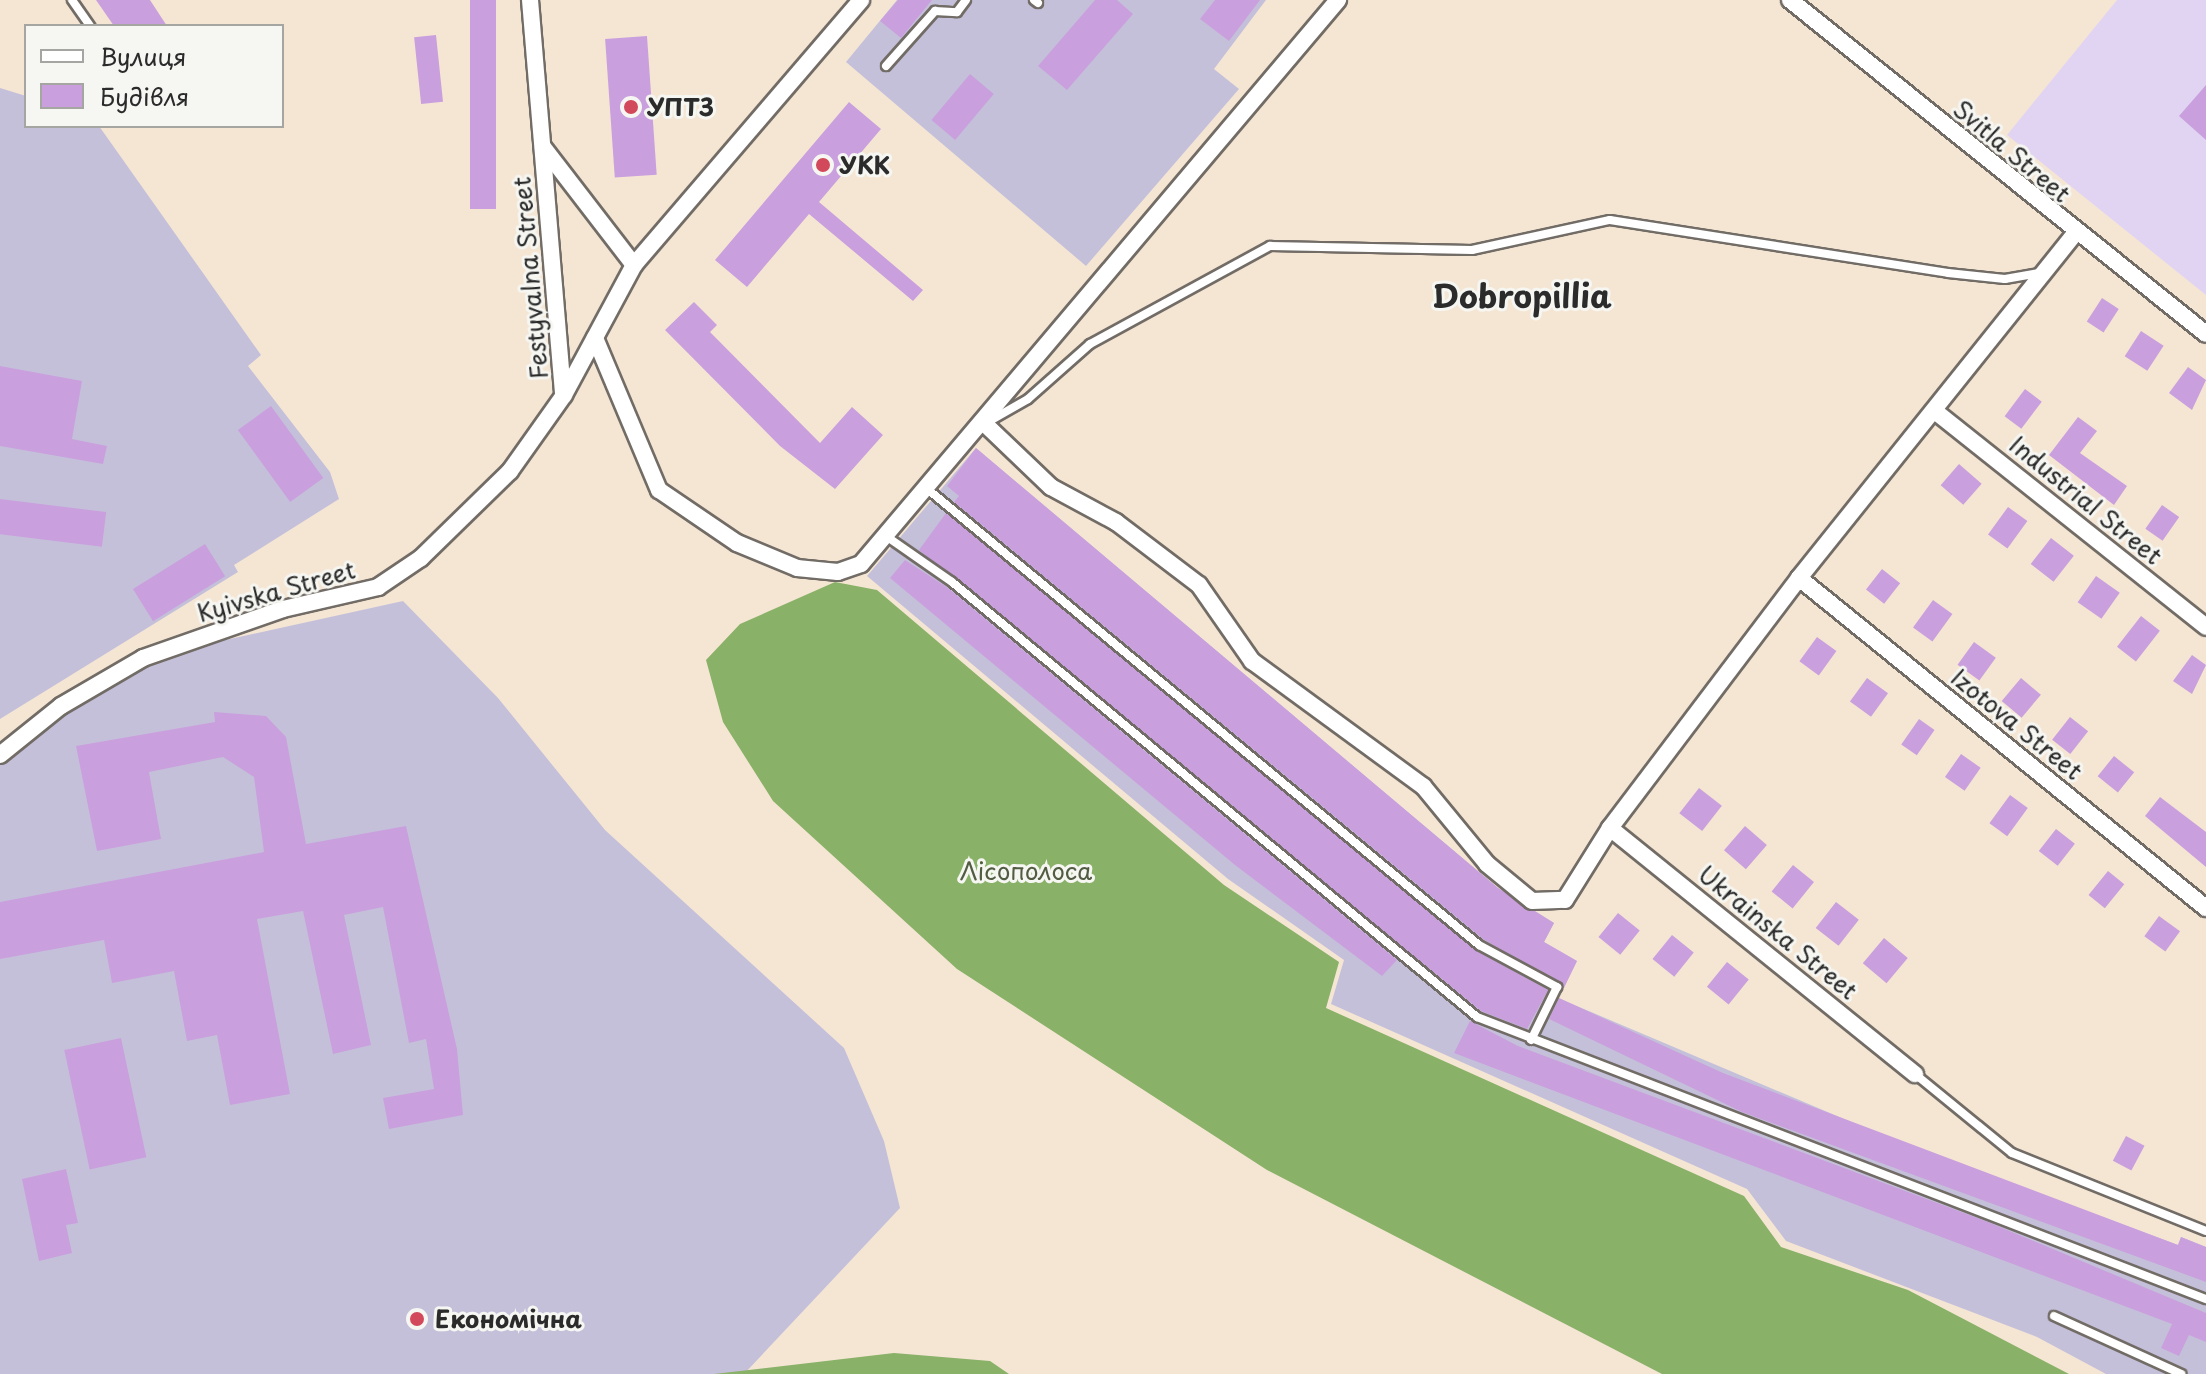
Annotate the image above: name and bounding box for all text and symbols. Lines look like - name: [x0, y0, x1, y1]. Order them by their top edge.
- legend: [24, 24, 284, 128]
- text: Вулиця: [100, 38, 186, 74]
- text: Будівля: [100, 78, 189, 114]
- place label: УПТЗ: [647, 93, 714, 121]
- street label: Svitla Street: [1947, 94, 2077, 208]
- marker: УПТЗ: [622, 98, 640, 116]
- place label: УКК: [839, 151, 890, 179]
- marker: УКК: [814, 156, 832, 174]
- street label: Festyvalna Street: [507, 176, 553, 380]
- district label: Dobropillia: [1432, 276, 1612, 314]
- street label: Industrial Street: [2004, 430, 2168, 570]
- street label: Kyivska Street: [192, 554, 360, 628]
- street label: Izotova Street: [1945, 662, 2089, 786]
- park label: Лісополоса: [960, 857, 1092, 885]
- street label: Ukrainska Street: [1692, 858, 1864, 1006]
- place label: Економічна: [435, 1305, 582, 1333]
- marker: Економічна: [406, 1308, 428, 1330]

